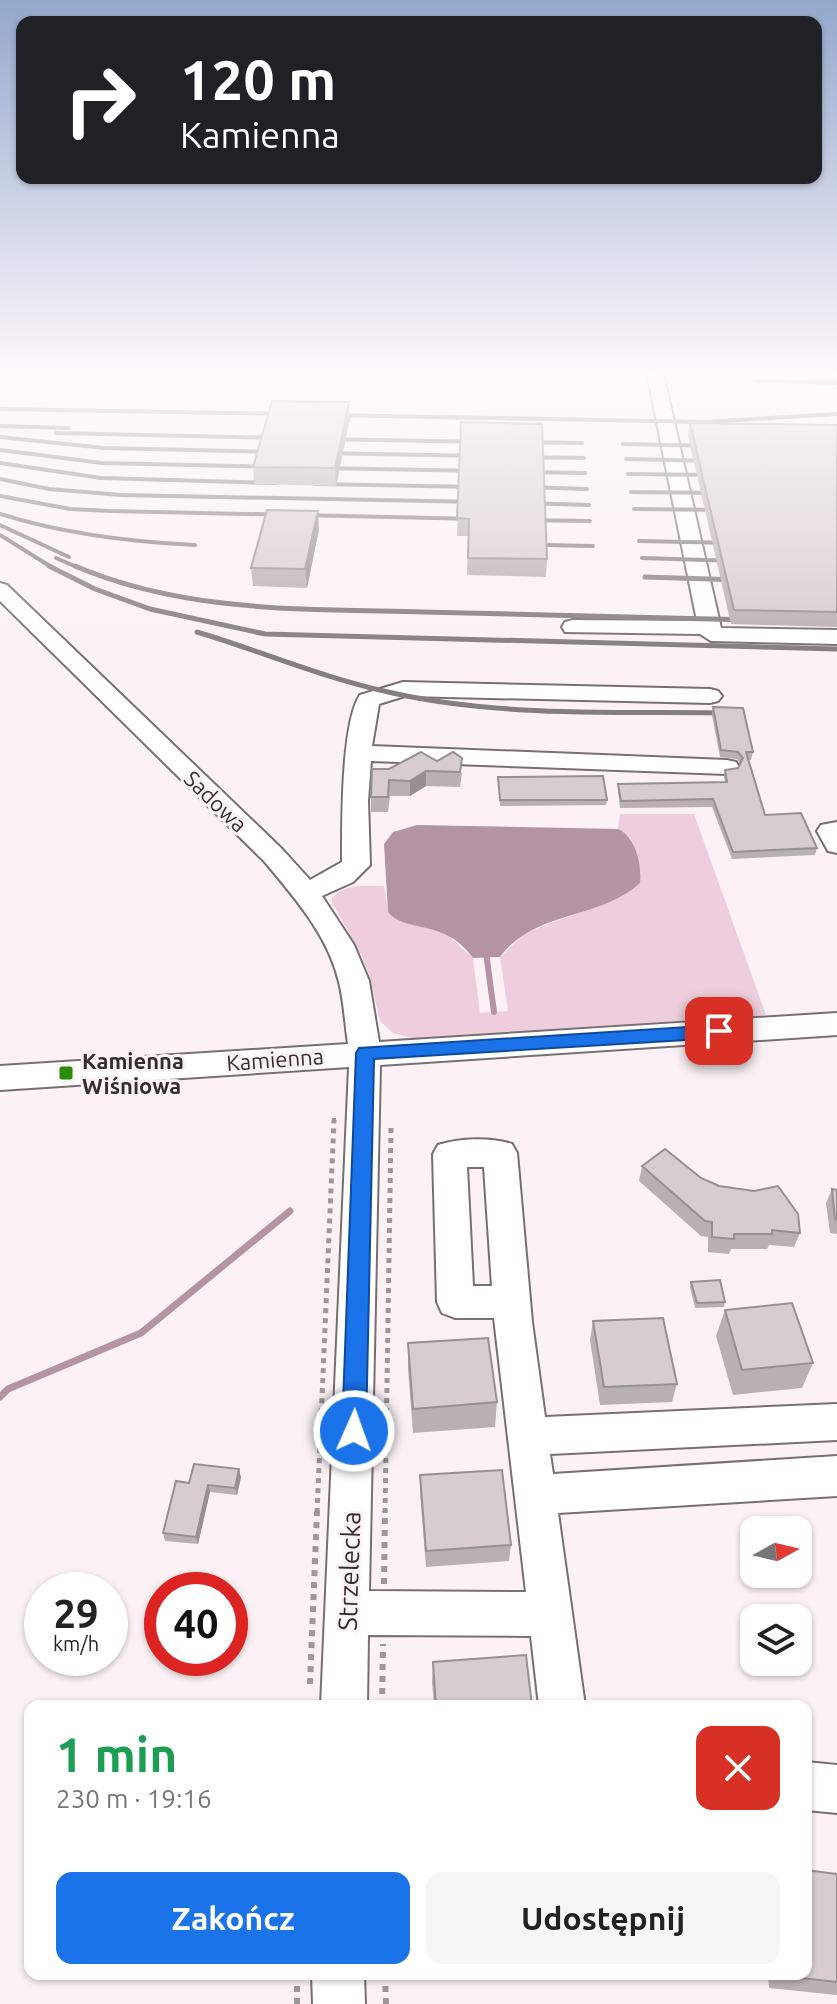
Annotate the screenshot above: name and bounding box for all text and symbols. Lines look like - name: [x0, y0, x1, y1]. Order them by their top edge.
- icon: right: [48, 48, 152, 152]
- text: 120 m: [180, 48, 336, 111]
- text: Kamienna: [180, 114, 340, 155]
- street label: Sadowa: [180, 765, 252, 837]
- pin: [685, 997, 753, 1065]
- icon: arrive: [697, 1009, 741, 1053]
- street label: Kamienna: [225, 1043, 325, 1075]
- place label: Kamienna Wiśniowa: [82, 1048, 184, 1098]
- marker: Kamienna Wiśniowa: [57, 1064, 75, 1082]
- position arrow: [312, 1389, 396, 1473]
- street label: Strzelecka: [332, 1511, 366, 1631]
- north arrow: [740, 1516, 812, 1588]
- map controls: [740, 1516, 812, 1676]
- speed limit sign: 40: [144, 1572, 248, 1676]
- text: 29: [53, 1591, 99, 1636]
- button: layers: [740, 1604, 812, 1676]
- text: km/h: [53, 1632, 99, 1655]
- button: close: [696, 1726, 780, 1810]
- text: 1 min: [56, 1727, 177, 1781]
- text: 230 m · 19:16: [56, 1784, 212, 1813]
- button: Zakończ: [56, 1872, 410, 1964]
- button: Udostępnij: [426, 1872, 780, 1964]

